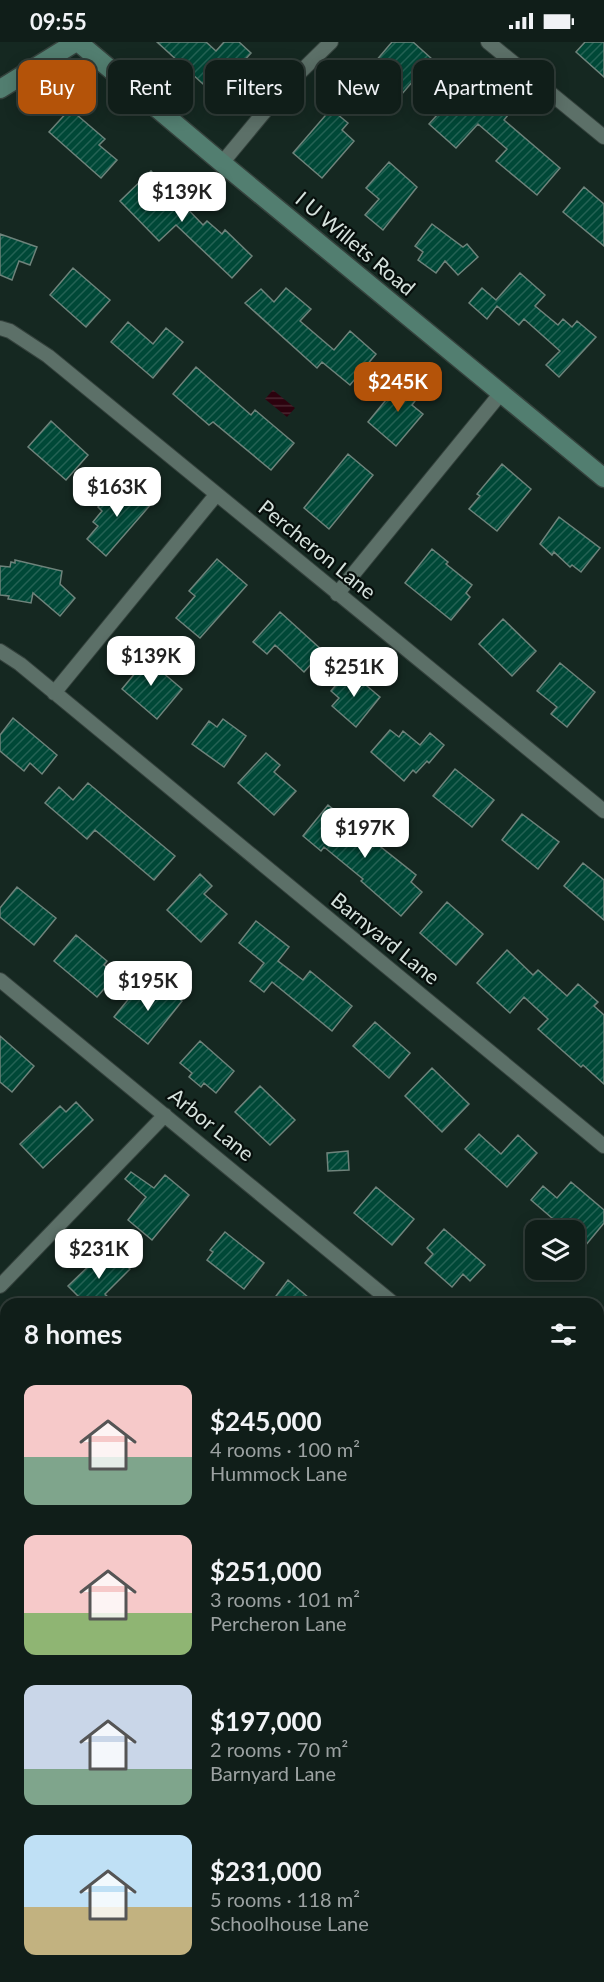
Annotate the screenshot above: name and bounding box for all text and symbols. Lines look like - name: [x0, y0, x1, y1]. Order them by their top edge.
- text: 09:55: [30, 8, 87, 35]
- chip: Buy: [18, 60, 96, 114]
- chip: Rent: [108, 60, 193, 114]
- chip: Filters: [205, 60, 304, 114]
- chip: New: [316, 60, 401, 114]
- chip: Apartment: [413, 60, 554, 114]
- pin: $139K: [140, 172, 224, 223]
- text: $139K: [152, 179, 212, 203]
- street label: I U Willets Road: [291, 186, 421, 300]
- pin: $245K: [356, 362, 440, 413]
- text: $245K: [368, 369, 428, 393]
- pin: $163K: [75, 467, 159, 518]
- text: $163K: [87, 474, 147, 498]
- street label: Percheron Lane: [254, 494, 382, 604]
- pin: $139K: [109, 636, 193, 687]
- text: $139K: [121, 643, 181, 667]
- pin: $251K: [312, 647, 396, 698]
- text: $251K: [324, 654, 384, 678]
- pin: $197K: [323, 808, 407, 859]
- text: $197K: [335, 815, 395, 839]
- street label: Barnyard Lane: [327, 886, 445, 989]
- pin: $195K: [106, 961, 190, 1012]
- text: $195K: [118, 968, 178, 992]
- street label: Arbor Lane: [164, 1082, 259, 1166]
- map controls: [525, 1220, 585, 1280]
- button: layers: [525, 1220, 585, 1280]
- pin: $231K: [57, 1229, 141, 1280]
- text: $231K: [69, 1236, 129, 1260]
- text: 8 homes: [24, 1318, 122, 1350]
- icon: filters: [547, 1318, 580, 1351]
- text: $245,000: [210, 1405, 322, 1437]
- icon: home: [72, 1409, 144, 1481]
- text: 4 rooms · 100 m²: [210, 1437, 360, 1461]
- text: Hummock Lane: [210, 1461, 347, 1485]
- text: $251,000: [210, 1555, 322, 1587]
- icon: home: [72, 1559, 144, 1631]
- text: 3 rooms · 101 m²: [210, 1587, 360, 1611]
- text: Percheron Lane: [210, 1611, 347, 1635]
- text: $197,000: [210, 1705, 322, 1737]
- icon: home: [72, 1709, 144, 1781]
- text: 2 rooms · 70 m²: [210, 1737, 348, 1761]
- text: Barnyard Lane: [210, 1761, 336, 1785]
- text: $231,000: [210, 1855, 322, 1887]
- icon: home: [72, 1859, 144, 1931]
- text: 5 rooms · 118 m²: [210, 1887, 360, 1911]
- text: Schoolhouse Lane: [210, 1911, 369, 1935]

